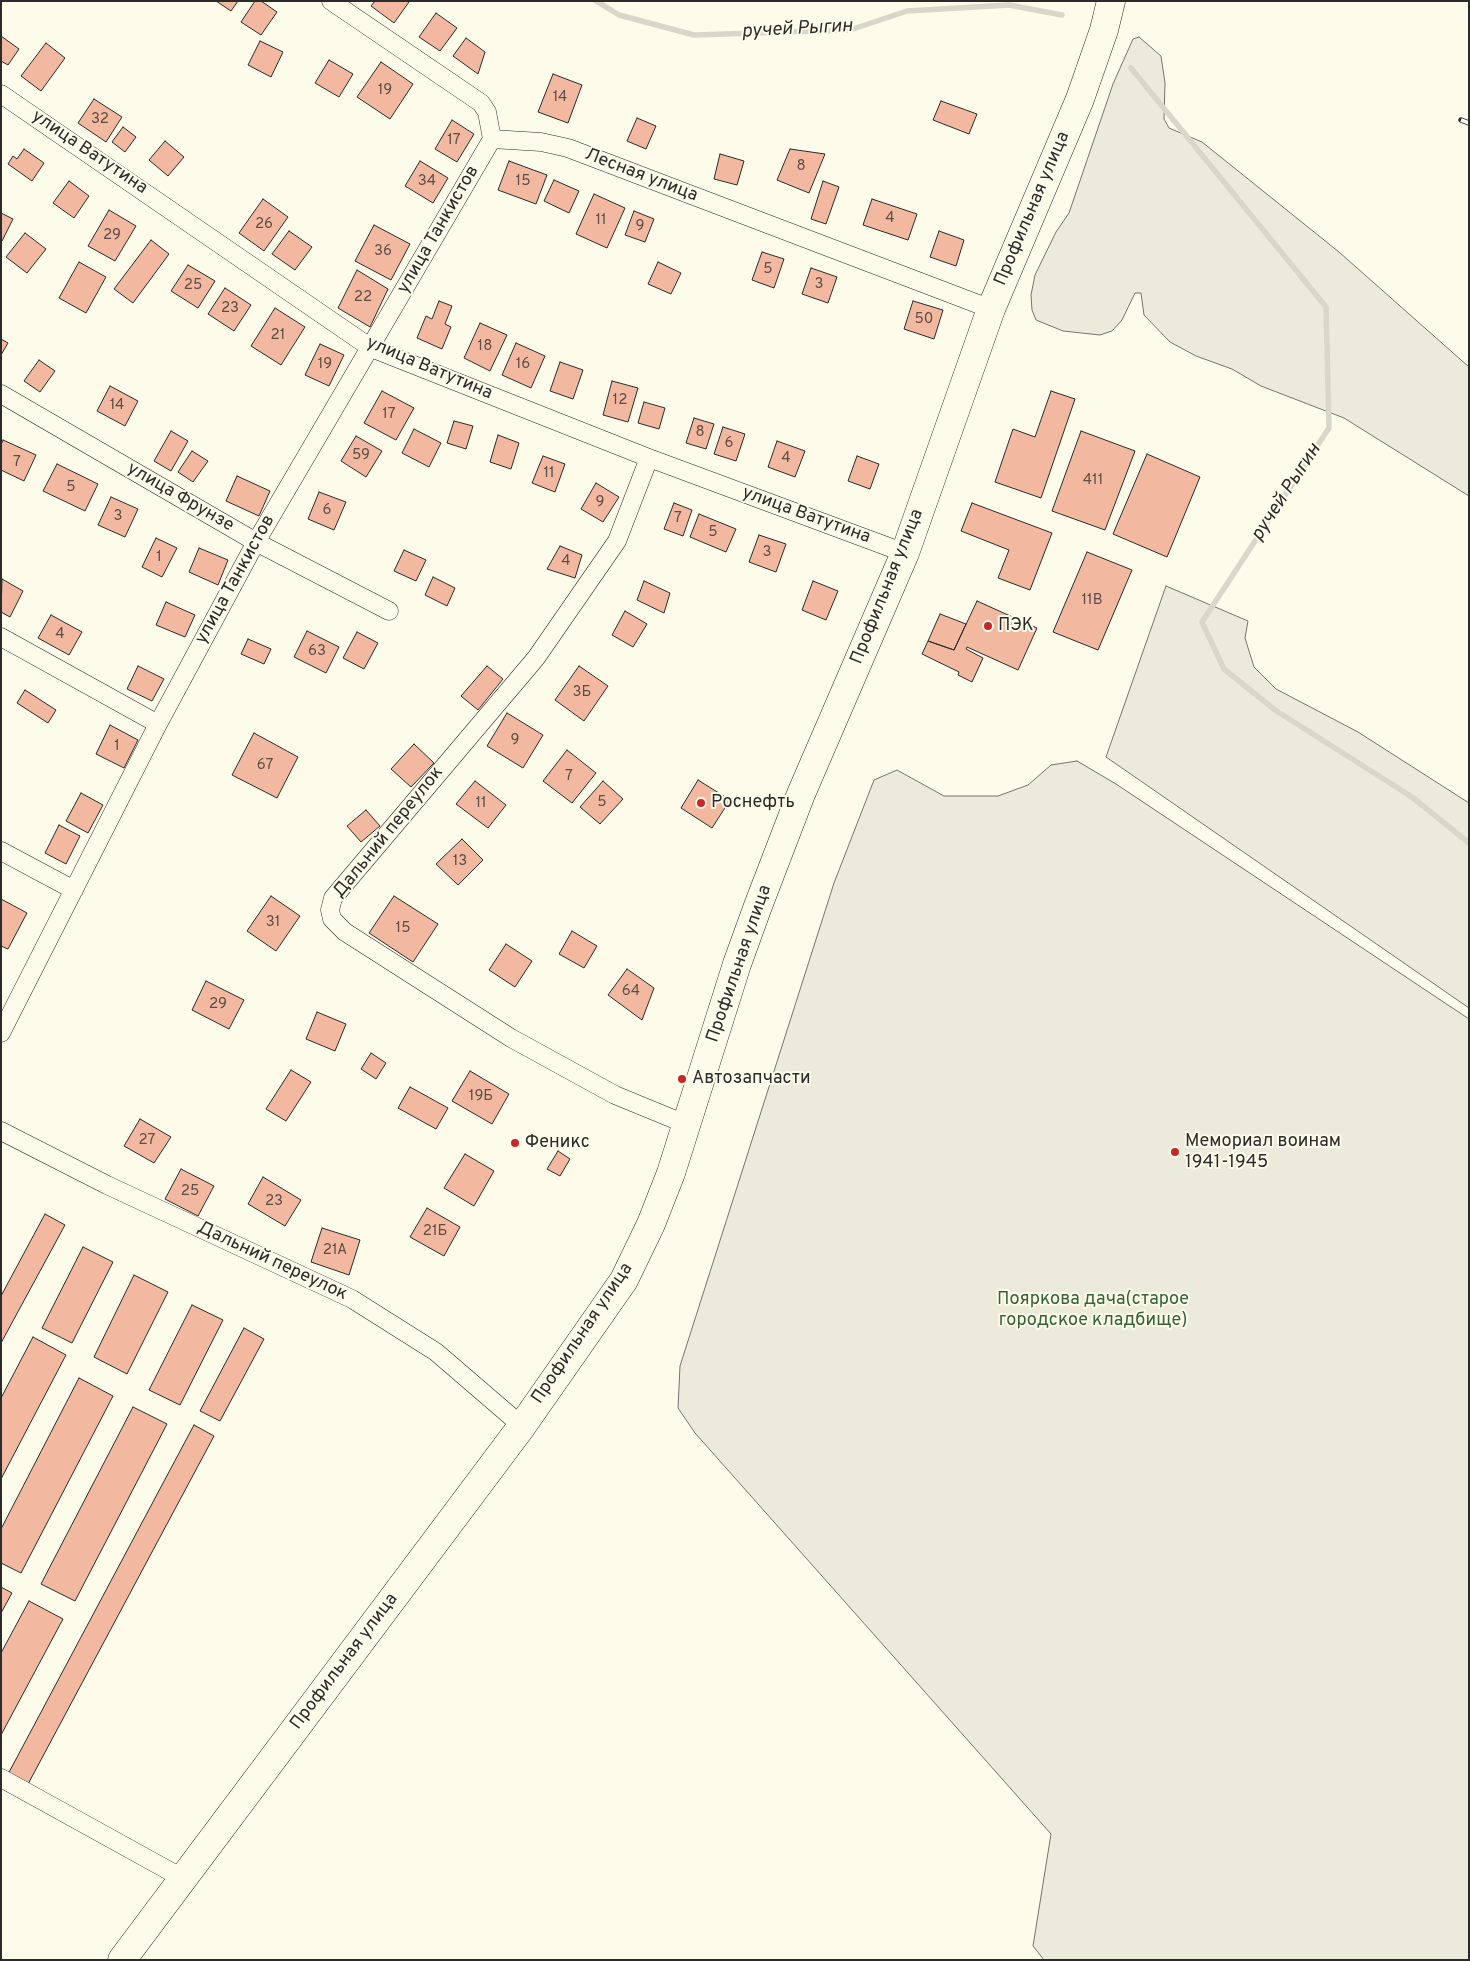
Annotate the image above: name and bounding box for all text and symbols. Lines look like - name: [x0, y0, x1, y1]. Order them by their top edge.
- water label: ручей Рыгин: [741, 16, 853, 44]
- house number: 19: [378, 82, 392, 100]
- house number: 14: [553, 89, 567, 107]
- street label: улица Ватутина: [27, 106, 151, 200]
- house number: 32: [91, 111, 109, 129]
- street label: Профильная улица: [991, 129, 1075, 289]
- house number: 17: [447, 132, 461, 150]
- street label: Лесная улица: [581, 145, 701, 207]
- house number: 8: [796, 158, 806, 176]
- street label: улица Танкистов: [394, 162, 484, 298]
- house number: 34: [418, 173, 436, 191]
- house number: 15: [516, 173, 530, 191]
- house number: 4: [885, 210, 895, 228]
- house number: 11: [595, 212, 607, 230]
- house number: 26: [255, 216, 273, 234]
- house number: 9: [636, 218, 644, 236]
- house number: 29: [103, 227, 121, 245]
- house number: 36: [374, 243, 392, 261]
- house number: 5: [763, 261, 773, 279]
- house number: 3: [814, 276, 824, 294]
- house number: 25: [184, 277, 202, 295]
- house number: 22: [354, 289, 372, 307]
- house number: 23: [221, 300, 239, 318]
- house number: 50: [915, 311, 933, 329]
- house number: 21: [271, 327, 285, 345]
- street label: улица Ватутина: [363, 333, 495, 405]
- house number: 18: [478, 338, 492, 356]
- house number: 19: [318, 356, 332, 374]
- house number: 16: [516, 356, 530, 374]
- house number: 12: [613, 392, 627, 410]
- house number: 14: [110, 397, 124, 415]
- house number: 17: [382, 406, 396, 424]
- house number: 8: [695, 424, 705, 442]
- house number: 6: [725, 435, 733, 453]
- water label: ручей Рыгин: [1247, 440, 1327, 546]
- house number: 59: [352, 447, 370, 465]
- house number: 4: [781, 450, 791, 468]
- house number: 7: [13, 454, 21, 472]
- street label: улица Фрунзе: [123, 459, 237, 537]
- house number: 11: [543, 465, 555, 483]
- house number: 411: [1083, 472, 1103, 490]
- house number: 5: [66, 479, 76, 497]
- street label: улица Ватутина: [739, 483, 873, 549]
- house number: 9: [596, 494, 604, 512]
- house number: 6: [323, 502, 331, 520]
- street label: Профильная улица: [847, 506, 929, 668]
- house number: 3: [113, 508, 123, 526]
- house number: 7: [674, 510, 682, 528]
- street label: улица Танкистов: [192, 512, 280, 648]
- house number: 5: [708, 524, 718, 542]
- house number: 3: [762, 544, 772, 562]
- house number: 1: [156, 549, 162, 567]
- house number: 4: [561, 553, 571, 571]
- house number: 11В: [1082, 592, 1102, 610]
- place label: ПЭК: [998, 615, 1034, 637]
- marker: ПЭК: [982, 620, 994, 632]
- house number: 4: [55, 626, 65, 644]
- house number: 63: [308, 643, 326, 661]
- house number: 3Б: [573, 684, 591, 702]
- house number: 9: [511, 732, 519, 750]
- house number: 1: [114, 738, 120, 756]
- house number: 67: [257, 757, 273, 775]
- street label: Дальний переулок: [329, 763, 449, 903]
- house number: 7: [565, 768, 573, 786]
- place label: Роснефть: [711, 792, 795, 814]
- house number: 5: [597, 794, 607, 812]
- house number: 11: [475, 795, 487, 813]
- marker: Роснефть: [695, 797, 707, 809]
- house number: 13: [453, 853, 467, 871]
- street label: Профильная улица: [703, 882, 777, 1046]
- house number: 31: [266, 914, 280, 932]
- house number: 15: [396, 920, 410, 938]
- house number: 64: [622, 983, 640, 1001]
- house number: 29: [209, 996, 227, 1014]
- place label: Автозапчасти: [692, 1068, 811, 1090]
- marker: Автозапчасти: [676, 1073, 688, 1085]
- house number: 19Б: [469, 1088, 493, 1106]
- place label: Мемориал воинам 1941-1945: [1185, 1131, 1341, 1174]
- house number: 27: [139, 1132, 155, 1150]
- place label: Феникс: [525, 1132, 590, 1154]
- marker: Феникс: [509, 1137, 521, 1149]
- marker: Мемориал воинам 1941-1945: [1169, 1146, 1181, 1158]
- house number: 25: [181, 1183, 199, 1201]
- house number: 23: [265, 1193, 283, 1211]
- street label: Дальний переулок: [194, 1218, 350, 1306]
- house number: 21Б: [423, 1223, 447, 1241]
- house number: 21А: [323, 1242, 347, 1260]
- street label: Профильная улица: [528, 1259, 638, 1409]
- park label: Пояркова дача(старое городское кладбище): [997, 1289, 1189, 1332]
- street label: Профильная улица: [287, 1589, 403, 1735]

